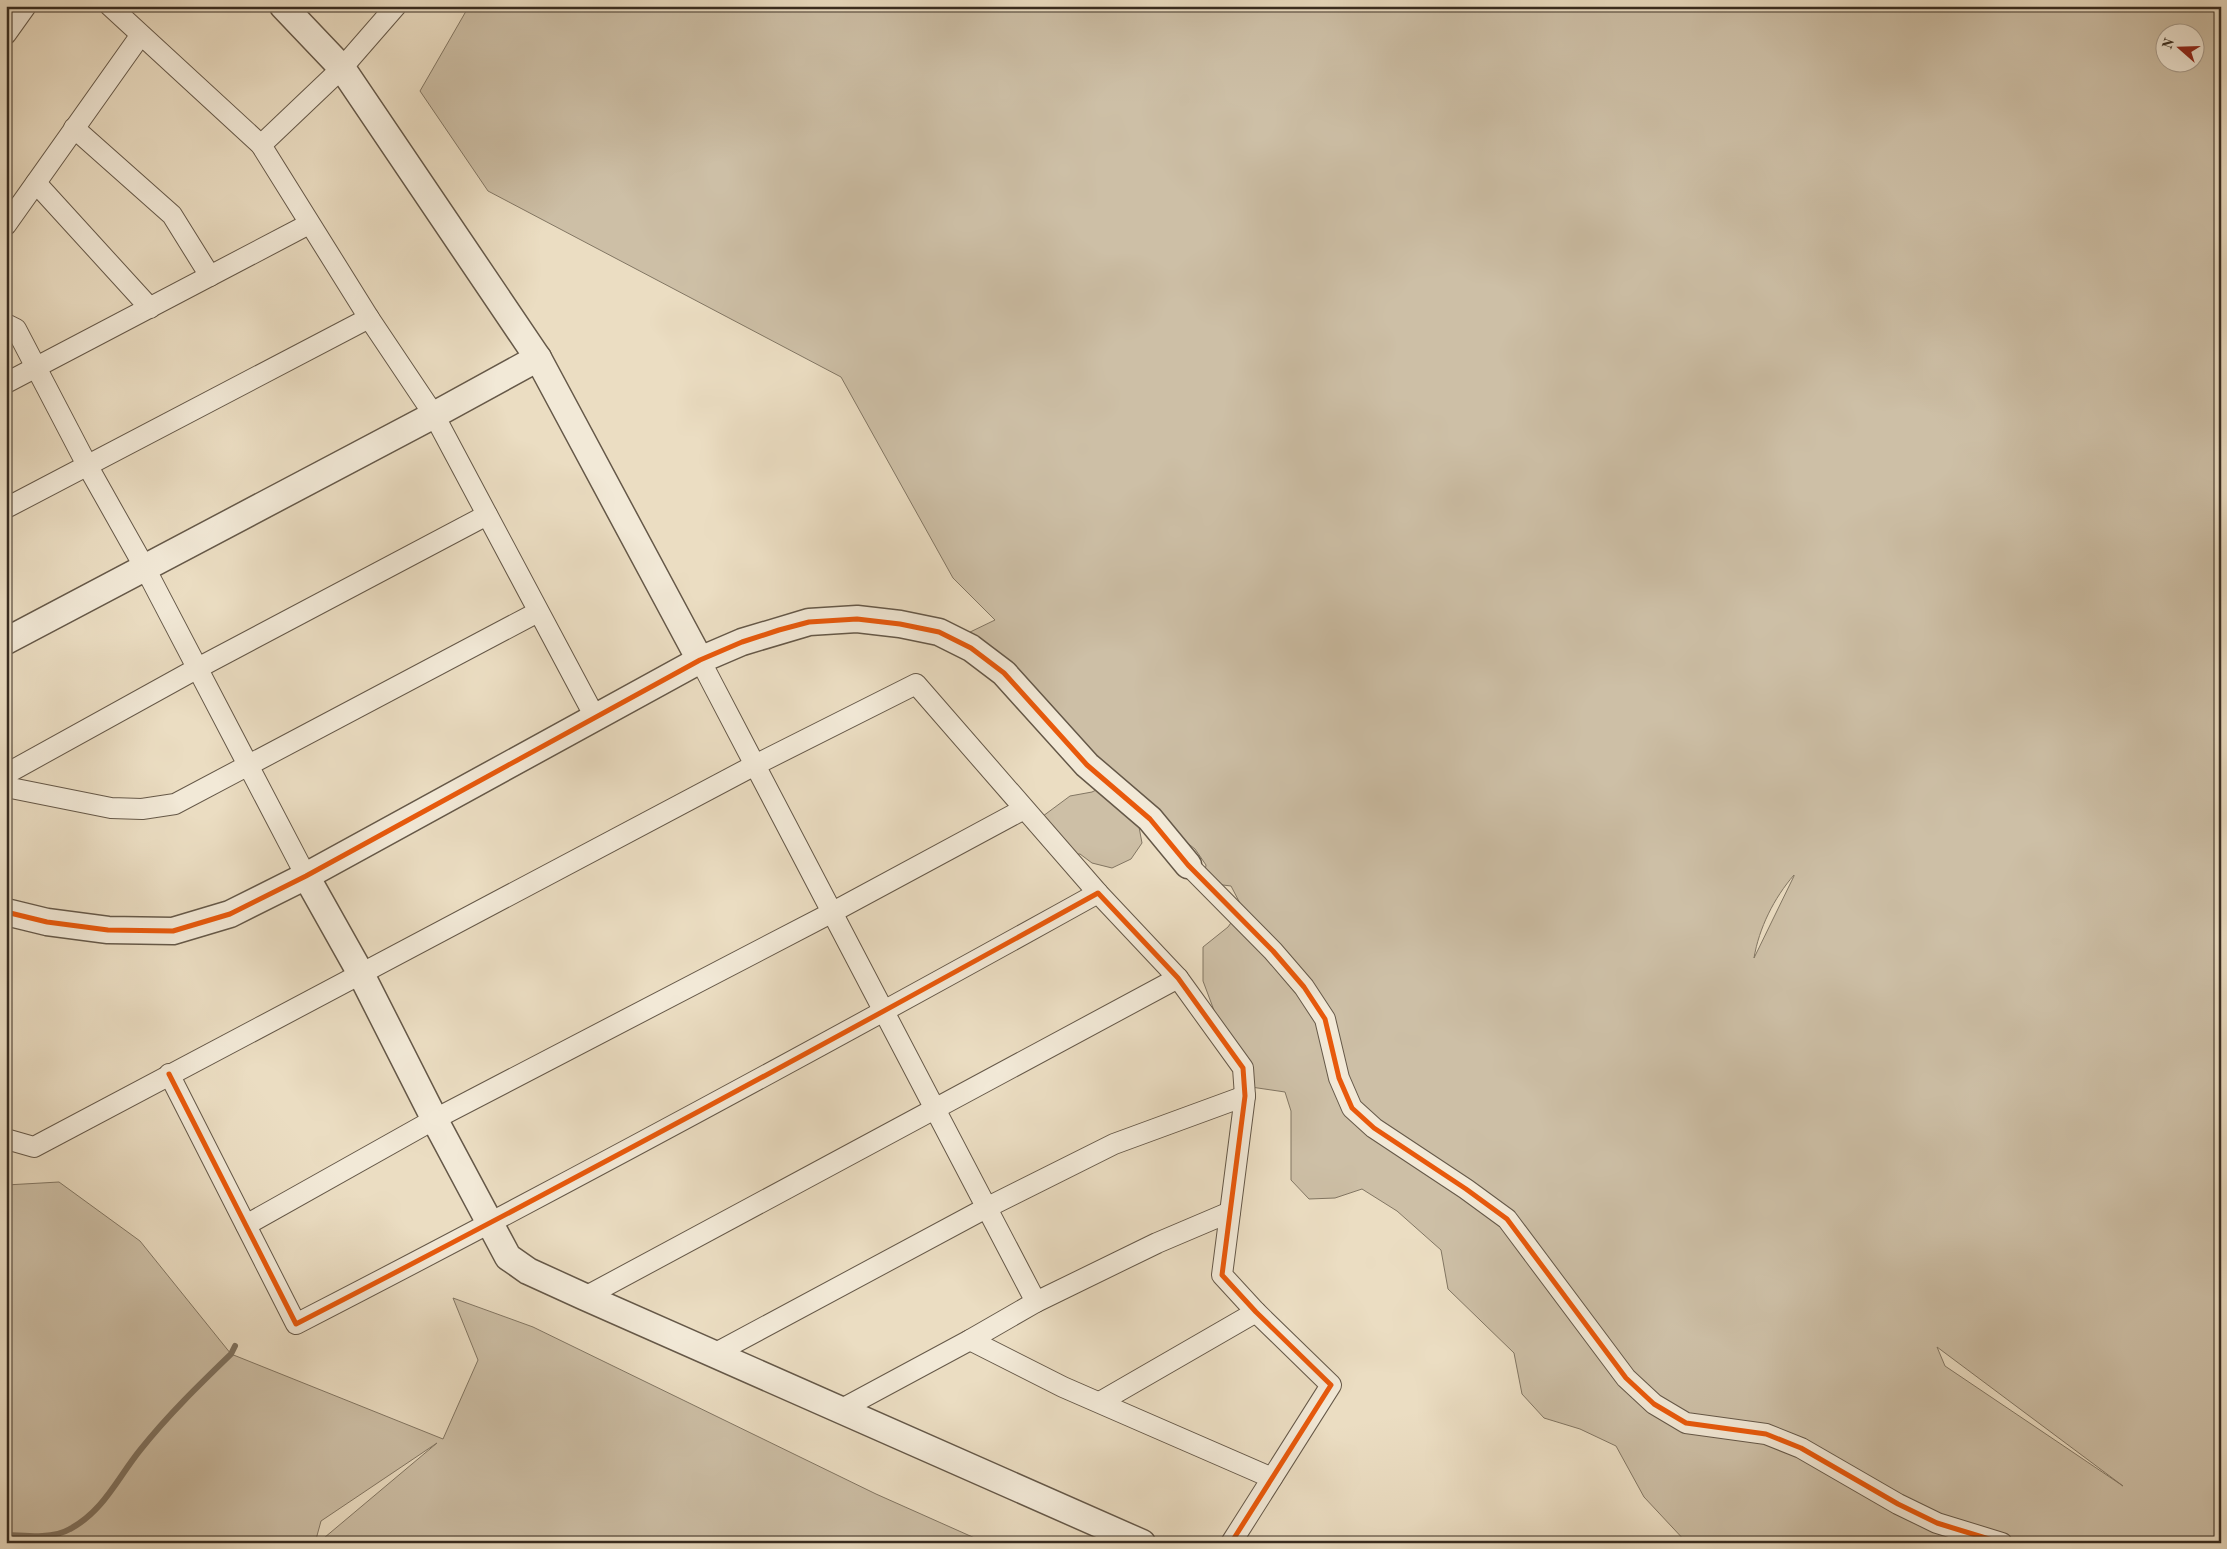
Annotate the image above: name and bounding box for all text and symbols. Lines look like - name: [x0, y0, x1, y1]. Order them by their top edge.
- north arrow: [2154, 22, 2204, 72]
- text: N: [2160, 36, 2177, 51]

